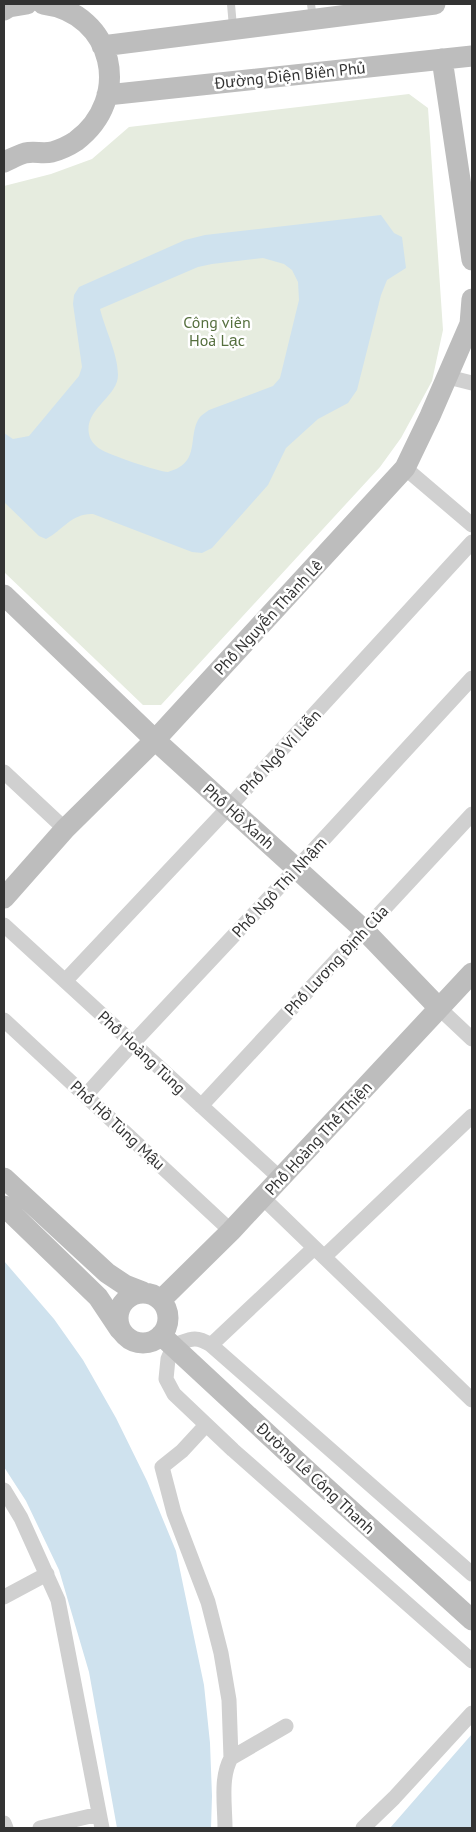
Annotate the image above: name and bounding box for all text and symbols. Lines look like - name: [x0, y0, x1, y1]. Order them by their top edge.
- street label: Đường Điện Biên Phủ: [213, 57, 366, 93]
- park label: Công viên Hoà Lạc: [183, 312, 251, 350]
- street label: Phố Nguyễn Thành Lê: [209, 555, 327, 679]
- street label: Phố Ngô Vi Liễn: [235, 705, 325, 799]
- street label: Phố Hồ Xanh: [199, 779, 279, 853]
- street label: Phố Ngô Thì Nhậm: [227, 833, 331, 941]
- street label: Phố Lương Định Của: [280, 901, 392, 1019]
- street label: Phố Hoàng Tùng: [94, 1006, 190, 1098]
- street label: Phố Hồ Tùng Mậu: [67, 1076, 169, 1174]
- street label: Phố Hoàng Thế Thiện: [260, 1077, 376, 1199]
- street label: Đường Lê Công Thanh: [252, 1417, 379, 1538]

